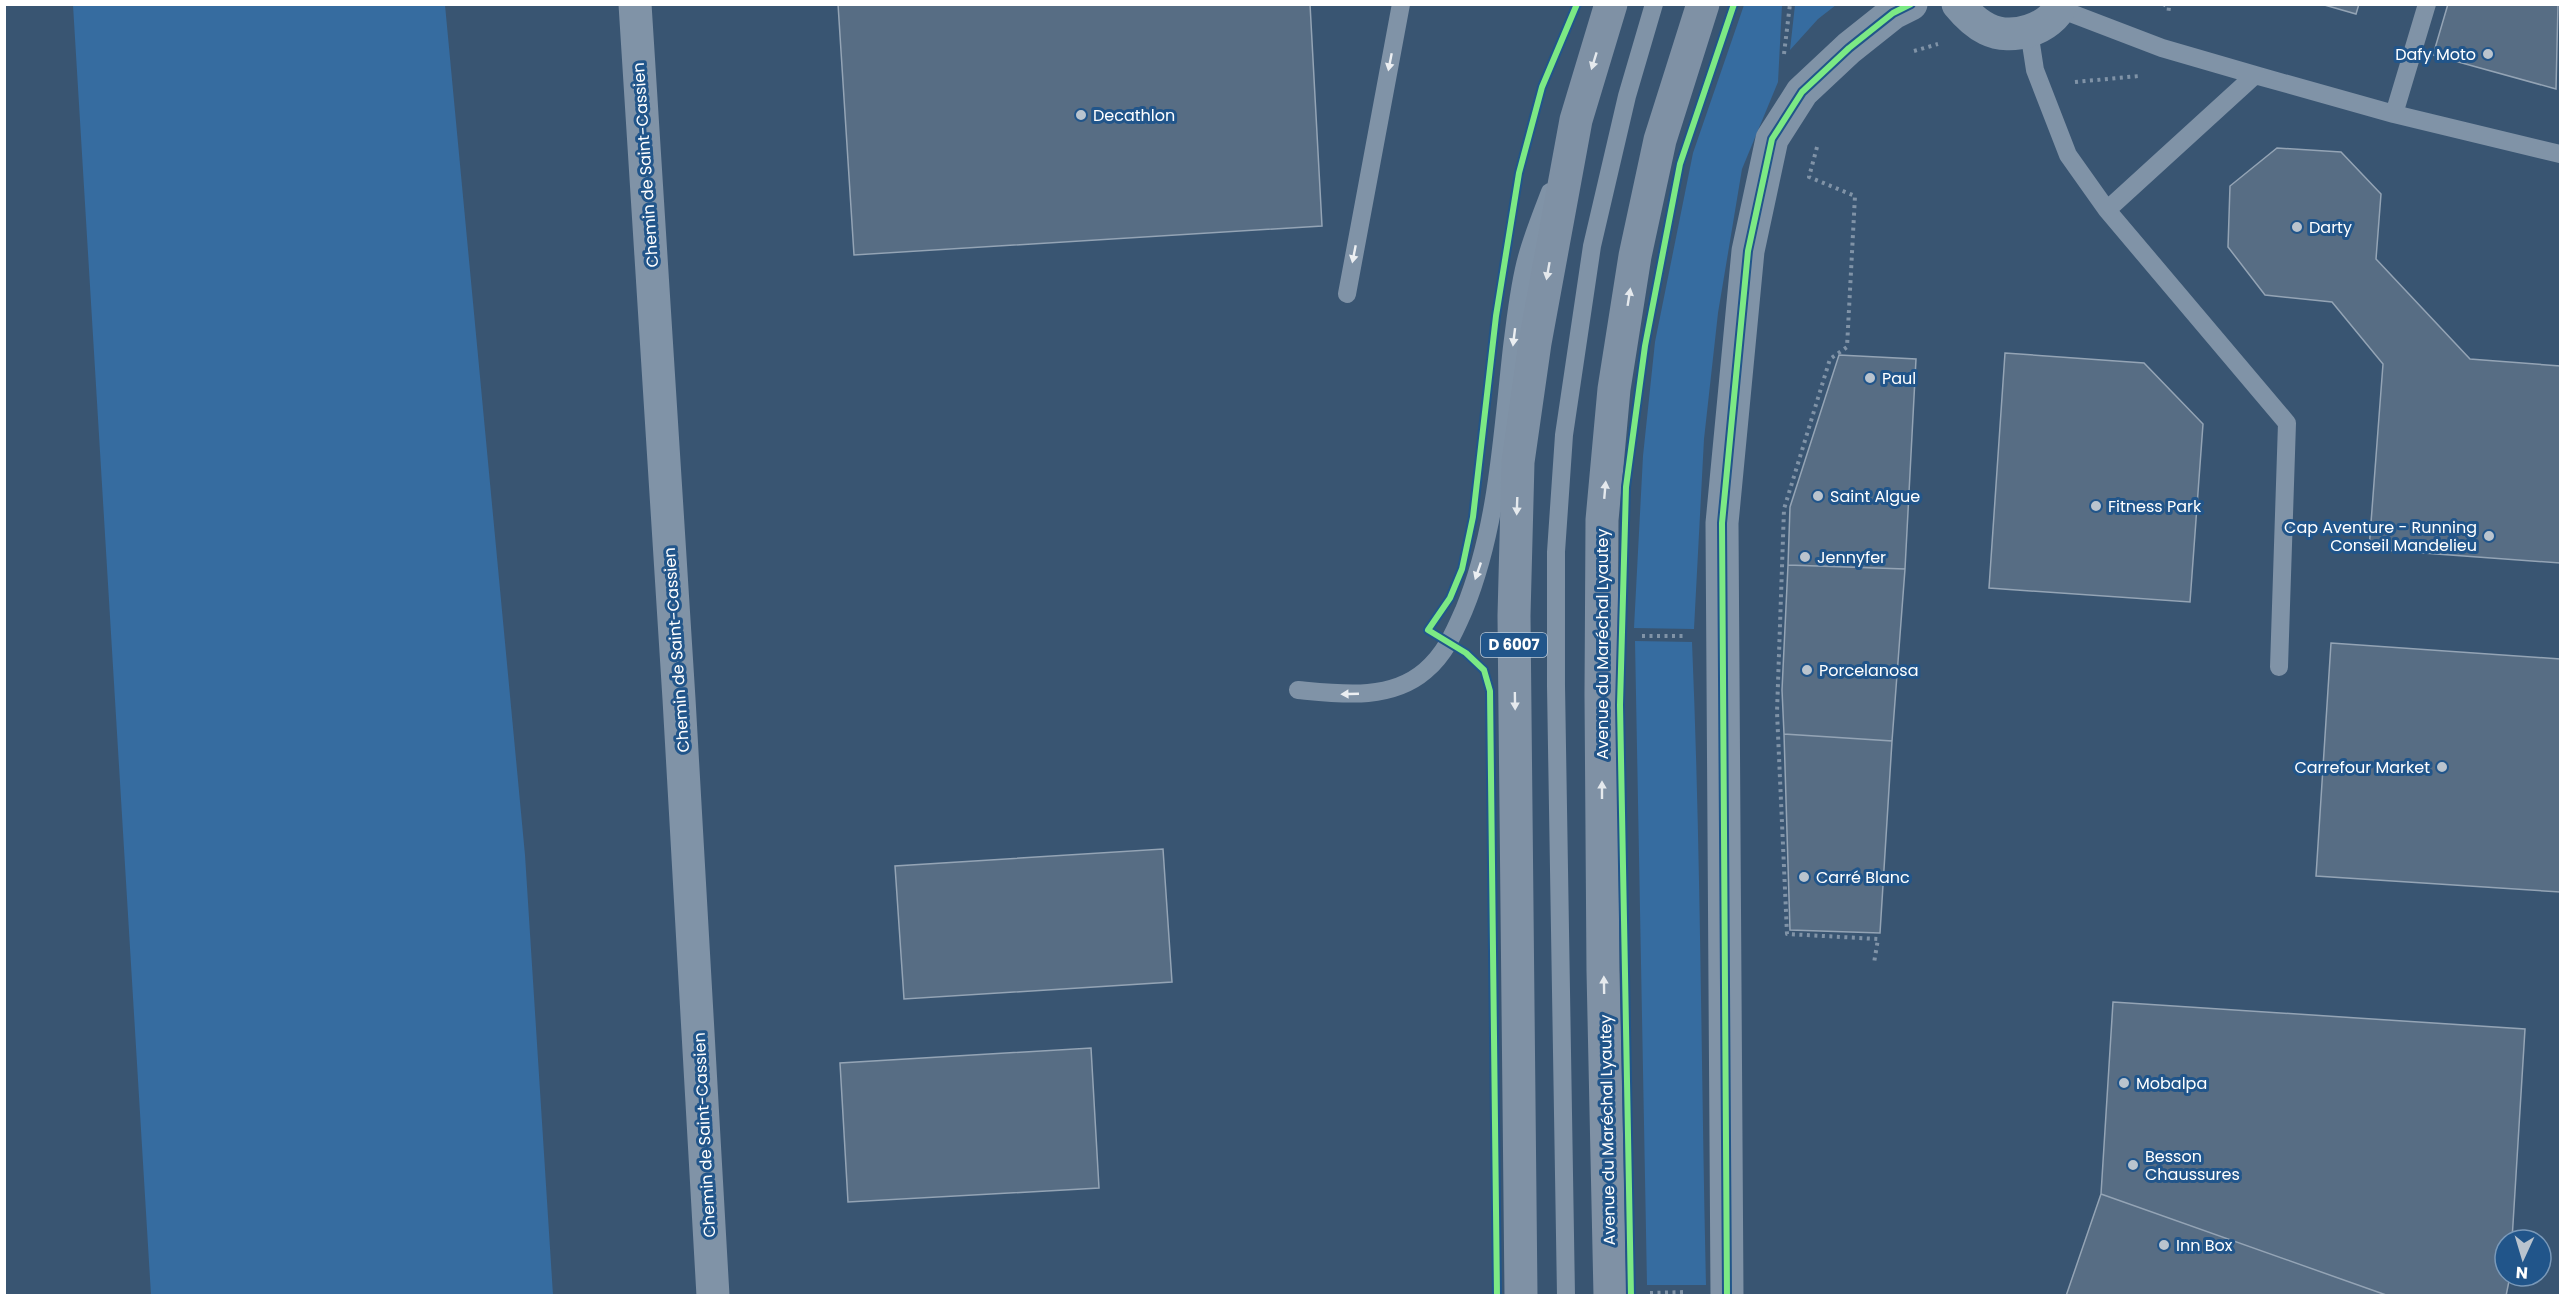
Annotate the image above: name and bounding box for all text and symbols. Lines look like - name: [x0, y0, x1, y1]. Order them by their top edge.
- place label: Dafy Moto: [2395, 43, 2476, 66]
- marker: Dafy Moto: [2481, 47, 2495, 61]
- one-way arrow: [1589, 52, 1598, 70]
- one-way arrow: [1385, 53, 1394, 72]
- street label: Chemin de Saint-Cassien: [627, 62, 664, 268]
- place label: Decathlon: [1093, 104, 1175, 127]
- marker: Decathlon: [1074, 108, 1088, 122]
- place label: Darty: [2309, 216, 2352, 239]
- marker: Darty: [2290, 220, 2304, 234]
- one-way arrow: [1349, 244, 1358, 263]
- one-way arrow: [1543, 262, 1552, 281]
- one-way arrow: [1625, 287, 1634, 306]
- one-way arrow: [1509, 327, 1518, 346]
- place label: Paul: [1882, 367, 1916, 390]
- marker: Paul: [1863, 371, 1877, 385]
- one-way arrow: [1600, 481, 1610, 500]
- place label: Saint Algue: [1830, 485, 1920, 508]
- marker: Saint Algue: [1811, 489, 1825, 503]
- place label: Fitness Park: [2108, 495, 2202, 518]
- one-way arrow: [1512, 496, 1521, 515]
- marker: Fitness Park: [2089, 499, 2103, 513]
- place label: Cap Aventure - Running Conseil Mandelieu: [2284, 516, 2477, 557]
- street label: Avenue du Maréchal Lyautey: [1591, 529, 1614, 759]
- marker: Cap Aventure - Running Conseil Mandelieu: [2482, 529, 2496, 543]
- place label: Jennyfer: [1817, 546, 1886, 569]
- street label: Chemin de Saint-Cassien: [658, 547, 695, 753]
- marker: Jennyfer: [1798, 550, 1812, 564]
- one-way arrow: [1473, 562, 1483, 580]
- road number: D 6007: [1481, 633, 1547, 657]
- place label: Porcelanosa: [1819, 659, 1919, 682]
- marker: Porcelanosa: [1800, 663, 1814, 677]
- one-way arrow: [1341, 689, 1360, 699]
- one-way arrow: [1510, 691, 1520, 710]
- place label: Carrefour Market: [2294, 756, 2430, 779]
- marker: Carrefour Market: [2435, 760, 2449, 774]
- one-way arrow: [1597, 781, 1607, 800]
- place label: Carré Blanc: [1816, 866, 1910, 889]
- marker: Carré Blanc: [1797, 870, 1811, 884]
- one-way arrow: [1599, 976, 1608, 995]
- street label: Avenue du Maréchal Lyautey: [1594, 1014, 1621, 1246]
- street label: Chemin de Saint-Cassien: [688, 1032, 721, 1238]
- place label: Mobalpa: [2136, 1072, 2207, 1095]
- marker: Mobalpa: [2117, 1076, 2131, 1090]
- place label: Besson Chaussures: [2145, 1145, 2240, 1186]
- marker: Besson Chaussures: [2126, 1158, 2140, 1172]
- north arrow: [2493, 1228, 2553, 1288]
- place label: Inn Box: [2176, 1234, 2233, 1257]
- marker: Inn Box: [2157, 1238, 2171, 1252]
- text: N: [2515, 1261, 2529, 1284]

